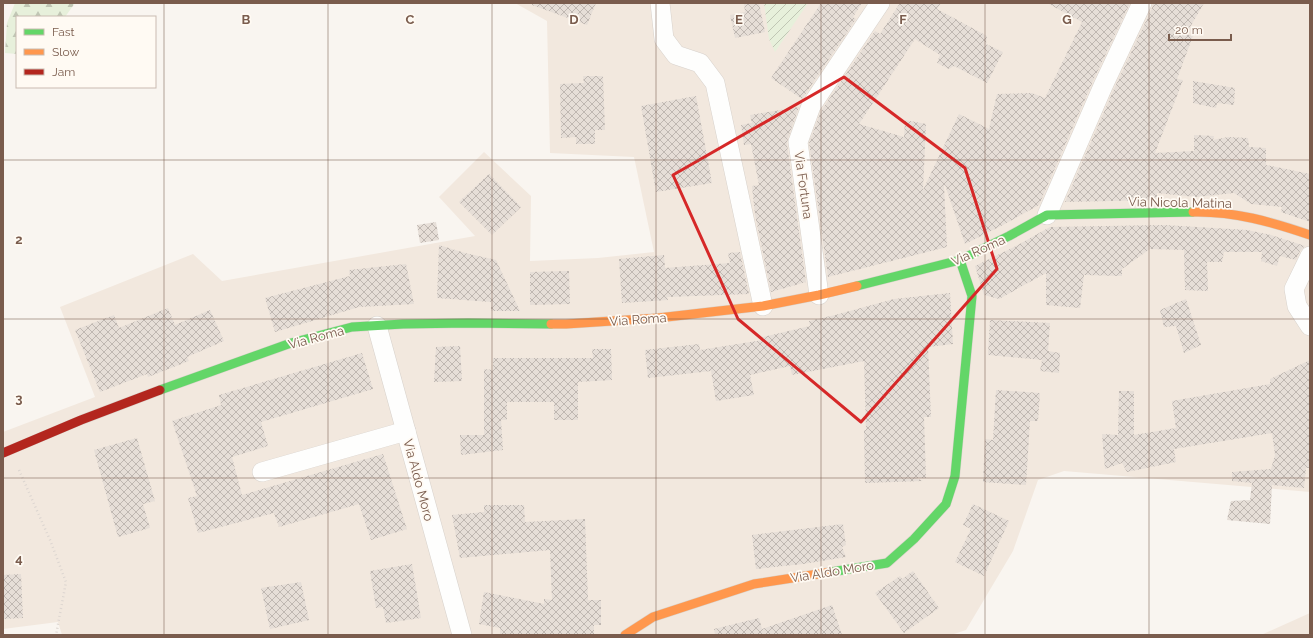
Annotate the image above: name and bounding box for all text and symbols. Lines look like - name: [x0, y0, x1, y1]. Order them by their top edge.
- text: B: [242, 12, 251, 27]
- text: C: [406, 12, 415, 27]
- text: D: [569, 12, 579, 27]
- text: E: [735, 12, 743, 27]
- text: F: [899, 12, 907, 27]
- text: G: [1062, 12, 1072, 27]
- legend: [16, 16, 156, 88]
- scale bar: [1169, 16, 1231, 42]
- text: 20 m: [1175, 23, 1203, 37]
- text: Fast: [52, 25, 75, 39]
- text: Slow: [52, 45, 79, 59]
- text: Jam: [52, 65, 75, 79]
- street label: Via Fortuna: [791, 150, 816, 220]
- street label: Via Nicola Matina: [1128, 194, 1232, 211]
- text: 2: [15, 232, 23, 247]
- street label: Via Roma: [949, 232, 1007, 269]
- street label: Via Roma: [609, 310, 667, 329]
- street label: Via Roma: [287, 323, 346, 352]
- text: 3: [15, 391, 23, 406]
- street label: Via Aldo Moro: [400, 438, 437, 523]
- text: 4: [15, 551, 23, 566]
- street label: Via Aldo Moro: [789, 557, 875, 585]

